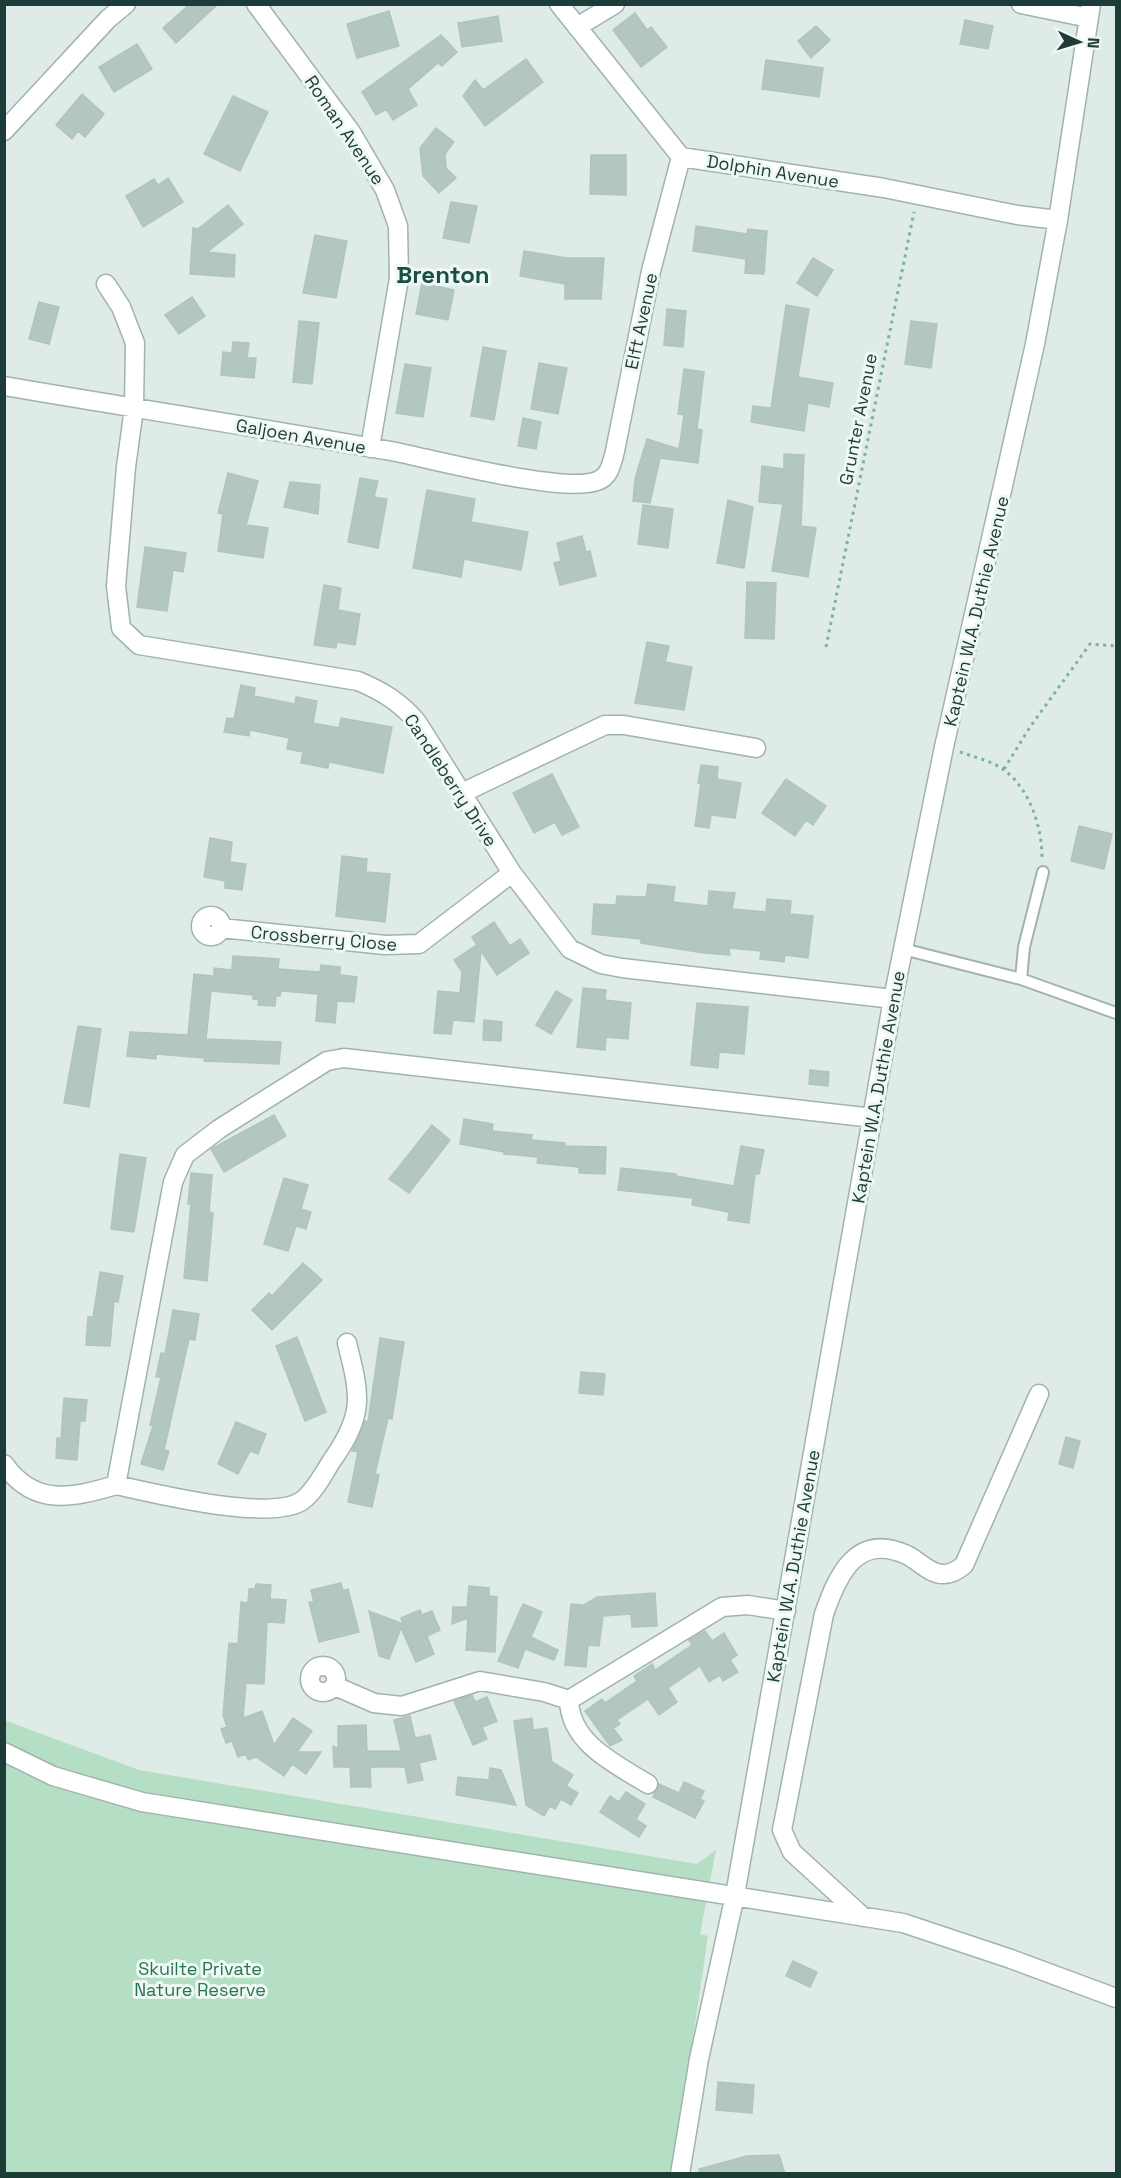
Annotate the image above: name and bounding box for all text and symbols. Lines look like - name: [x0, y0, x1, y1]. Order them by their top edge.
- north arrow: [1049, 12, 1109, 72]
- text: N: [1083, 37, 1104, 49]
- street label: Roman Avenue: [300, 71, 390, 189]
- street label: Dolphin Avenue: [705, 149, 841, 193]
- district label: Brenton: [396, 259, 490, 290]
- street label: Elft Avenue: [620, 270, 662, 372]
- street label: Grunter Avenue: [834, 351, 882, 487]
- street label: Galjoen Avenue: [234, 413, 368, 459]
- street label: Kaptein W.A. Duthie Avenue: [938, 493, 1014, 729]
- street label: Candleberry Drive: [399, 709, 503, 851]
- street label: Crossberry Close: [250, 920, 398, 956]
- street label: Kaptein W.A. Duthie Avenue: [846, 969, 910, 1205]
- street label: Kaptein W.A. Duthie Avenue: [761, 1448, 825, 1684]
- park label: Skuilte Private Nature Reserve: [134, 1957, 266, 2001]

